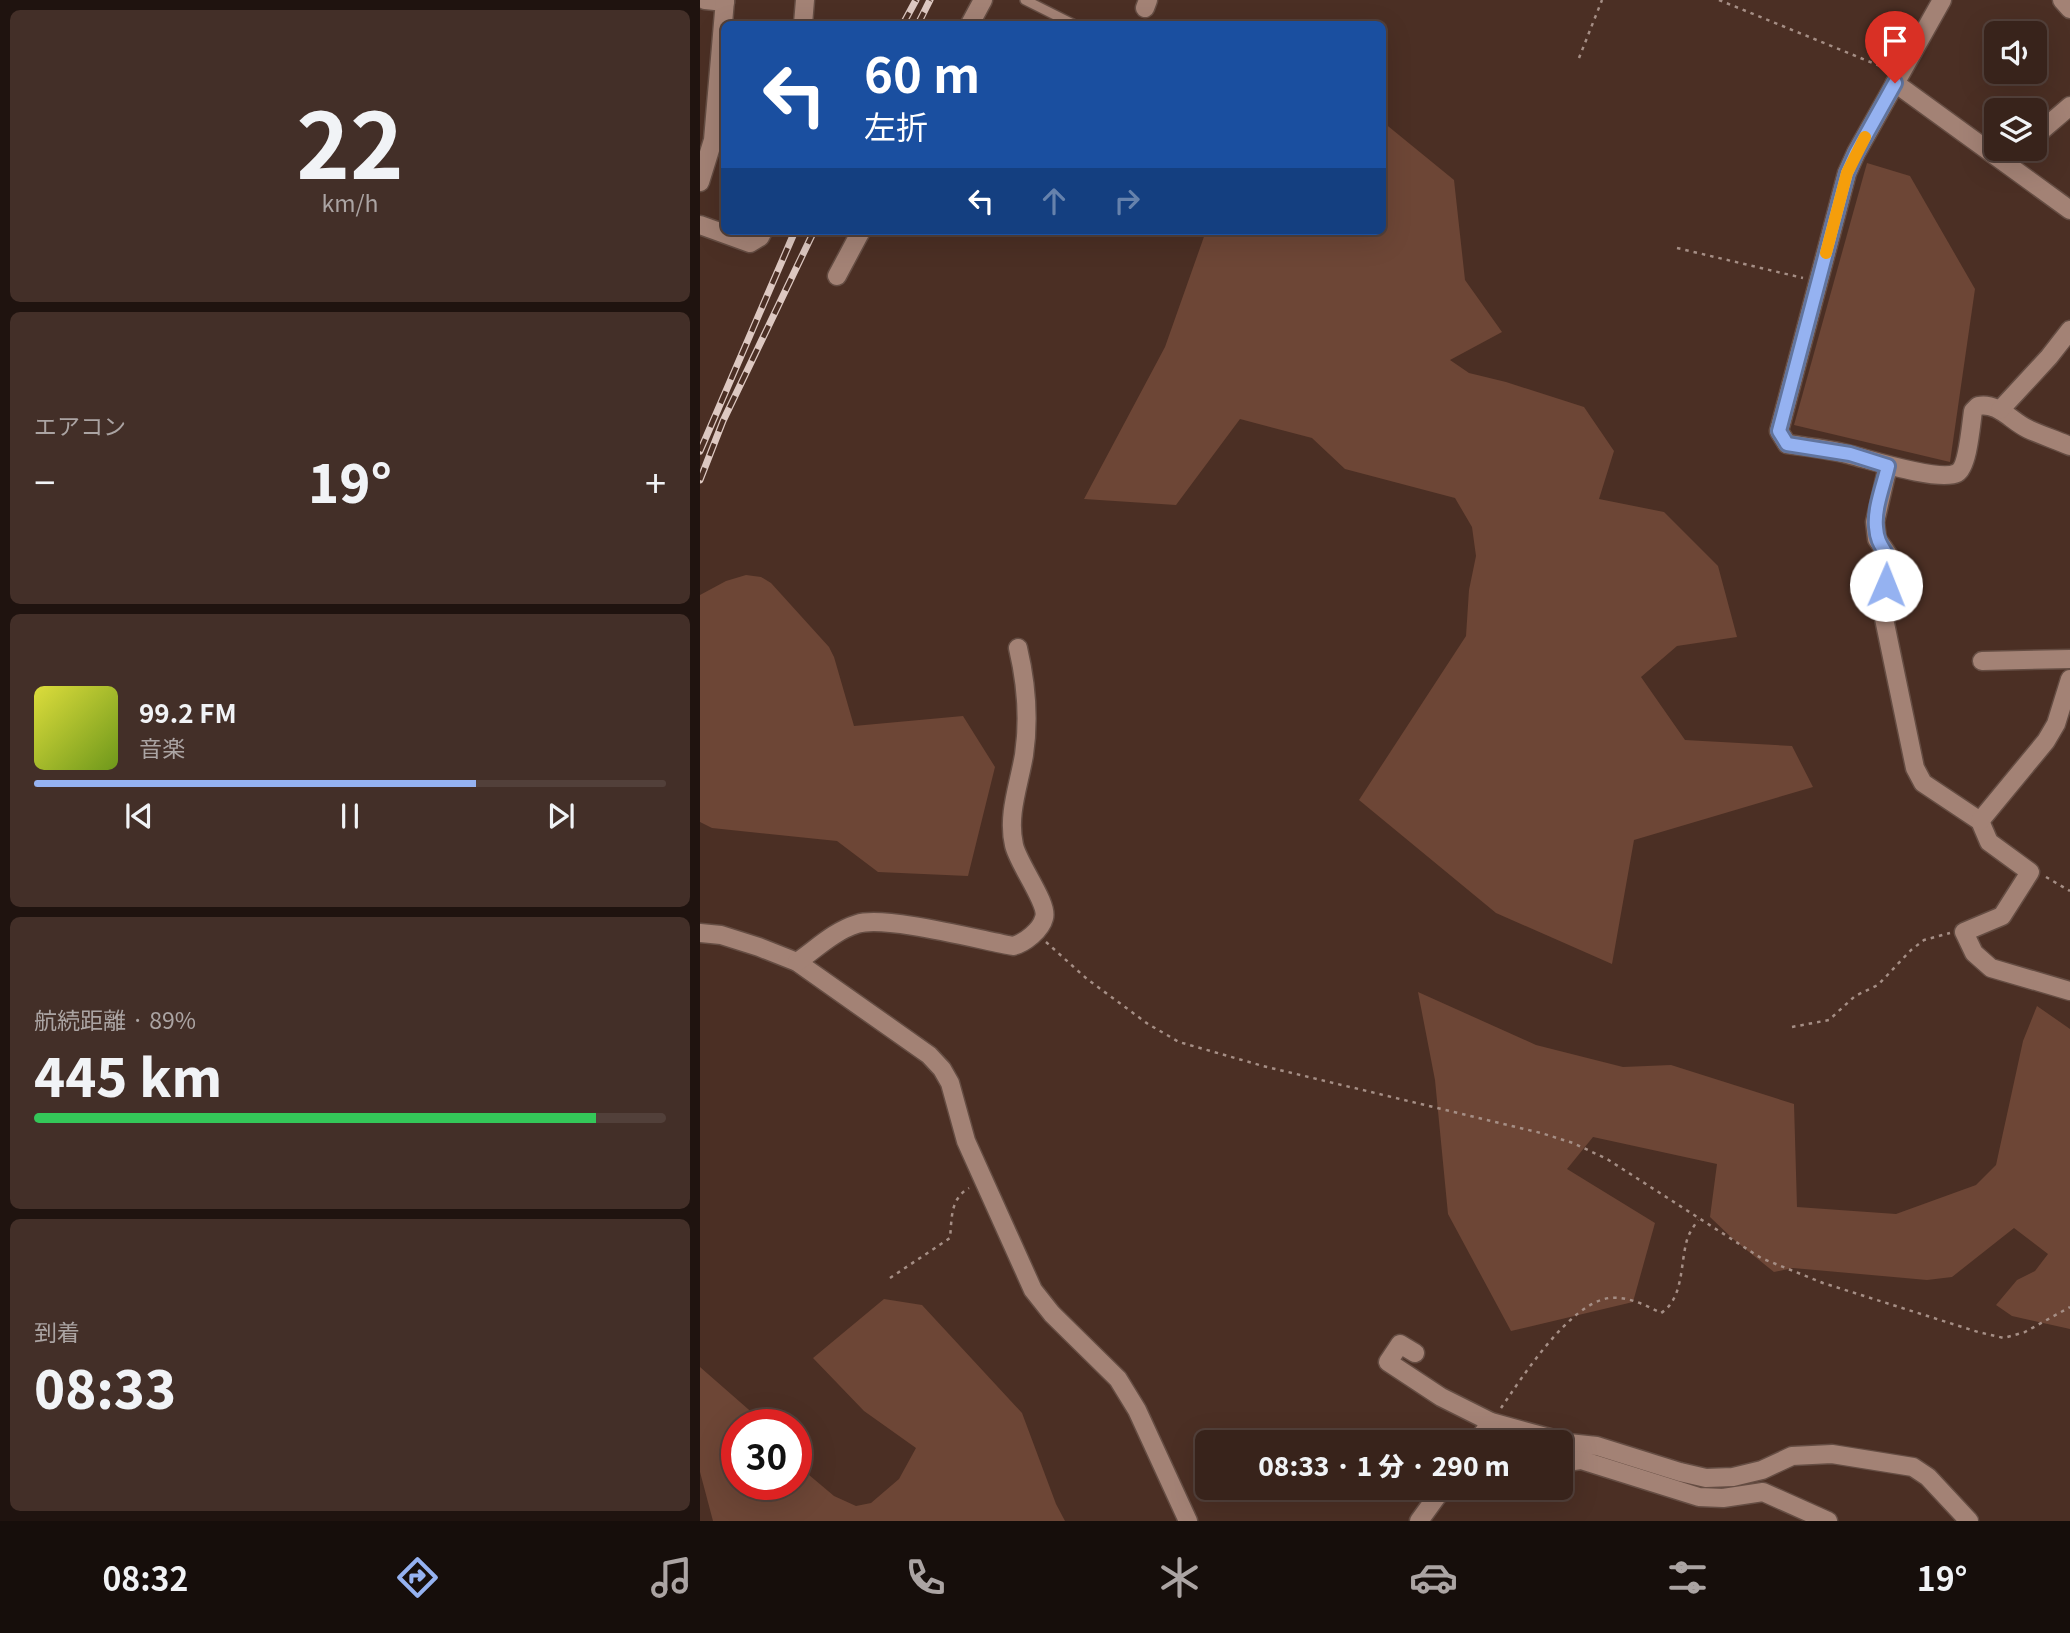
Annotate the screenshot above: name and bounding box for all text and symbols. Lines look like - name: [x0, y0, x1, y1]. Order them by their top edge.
- pin: [1865, 11, 1925, 83]
- map controls: [1984, 21, 2047, 161]
- button: sound: [1984, 21, 2047, 84]
- icon: arrive: [1876, 22, 1914, 60]
- text: 60 m: [864, 36, 980, 107]
- icon: left: [749, 49, 840, 140]
- text: 22: [296, 73, 404, 205]
- button: layers: [1984, 98, 2047, 161]
- text: 左折: [864, 102, 928, 148]
- icon: left: [962, 182, 1000, 220]
- icon: ahead: [1035, 182, 1073, 220]
- icon: right: [1108, 182, 1146, 220]
- text: km/h: [322, 185, 378, 219]
- text: エアコン: [34, 408, 126, 442]
- text: 19°: [308, 443, 392, 518]
- text: −: [34, 453, 55, 508]
- text: +: [645, 453, 666, 508]
- position arrow: [1849, 548, 1923, 622]
- text: 99.2 FM: [139, 693, 237, 730]
- text: 音楽: [139, 730, 185, 764]
- icon: previous: [120, 797, 158, 835]
- icon: pause: [331, 797, 369, 835]
- icon: next: [542, 797, 580, 835]
- text: 航続距離 · 89%: [34, 1002, 196, 1036]
- text: 445 km: [34, 1037, 222, 1112]
- text: 到着: [34, 1314, 80, 1348]
- text: 08:33: [34, 1349, 176, 1424]
- speed limit sign: 30: [721, 1409, 812, 1500]
- text: 08:33 · 1 分 · 290 m: [1258, 1446, 1510, 1483]
- icon: directions: [393, 1553, 442, 1602]
- icon: music: [647, 1553, 696, 1602]
- icon: phone: [901, 1553, 950, 1602]
- icon: climate: [1155, 1553, 1204, 1602]
- icon: car: [1409, 1553, 1458, 1602]
- icon: filters: [1663, 1553, 1712, 1602]
- text: 08:32: [102, 1554, 188, 1600]
- text: 19°: [1917, 1554, 1968, 1600]

